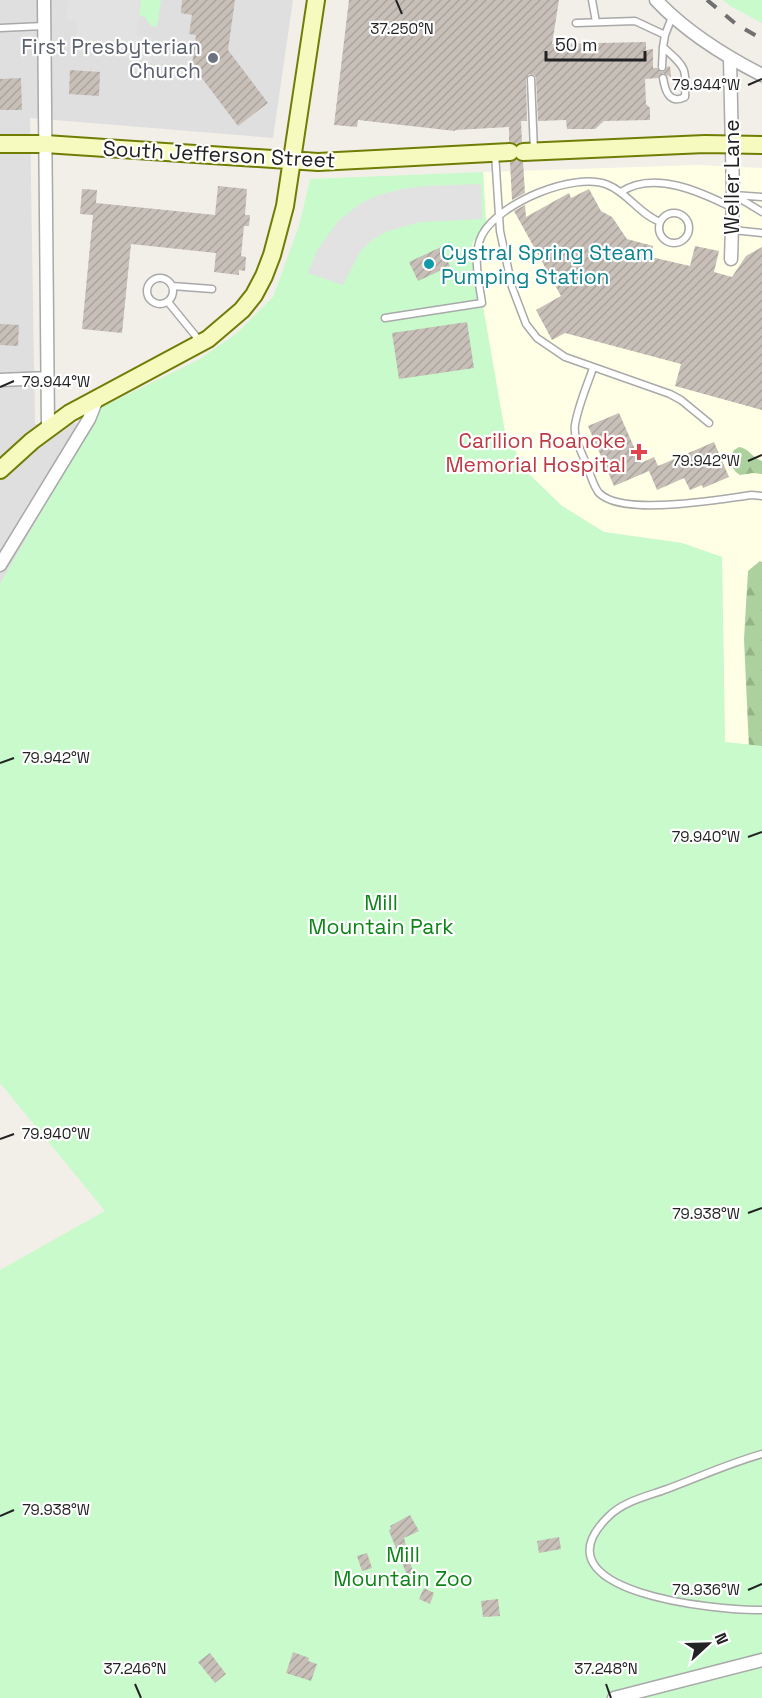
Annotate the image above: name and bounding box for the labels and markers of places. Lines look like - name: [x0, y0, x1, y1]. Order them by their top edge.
- place label: First Presbyterian Church: [21, 33, 201, 84]
- marker: First Presbyterian Church: [206, 51, 220, 65]
- place label: Cystral Spring Steam Pumping Station: [441, 239, 654, 290]
- marker: Cystral Spring Steam Pumping Station: [422, 257, 436, 271]
- place label: Carilion Roanoke Memorial Hospital: [445, 427, 626, 478]
- marker: Carilion Roanoke Memorial Hospital: [630, 443, 648, 461]

